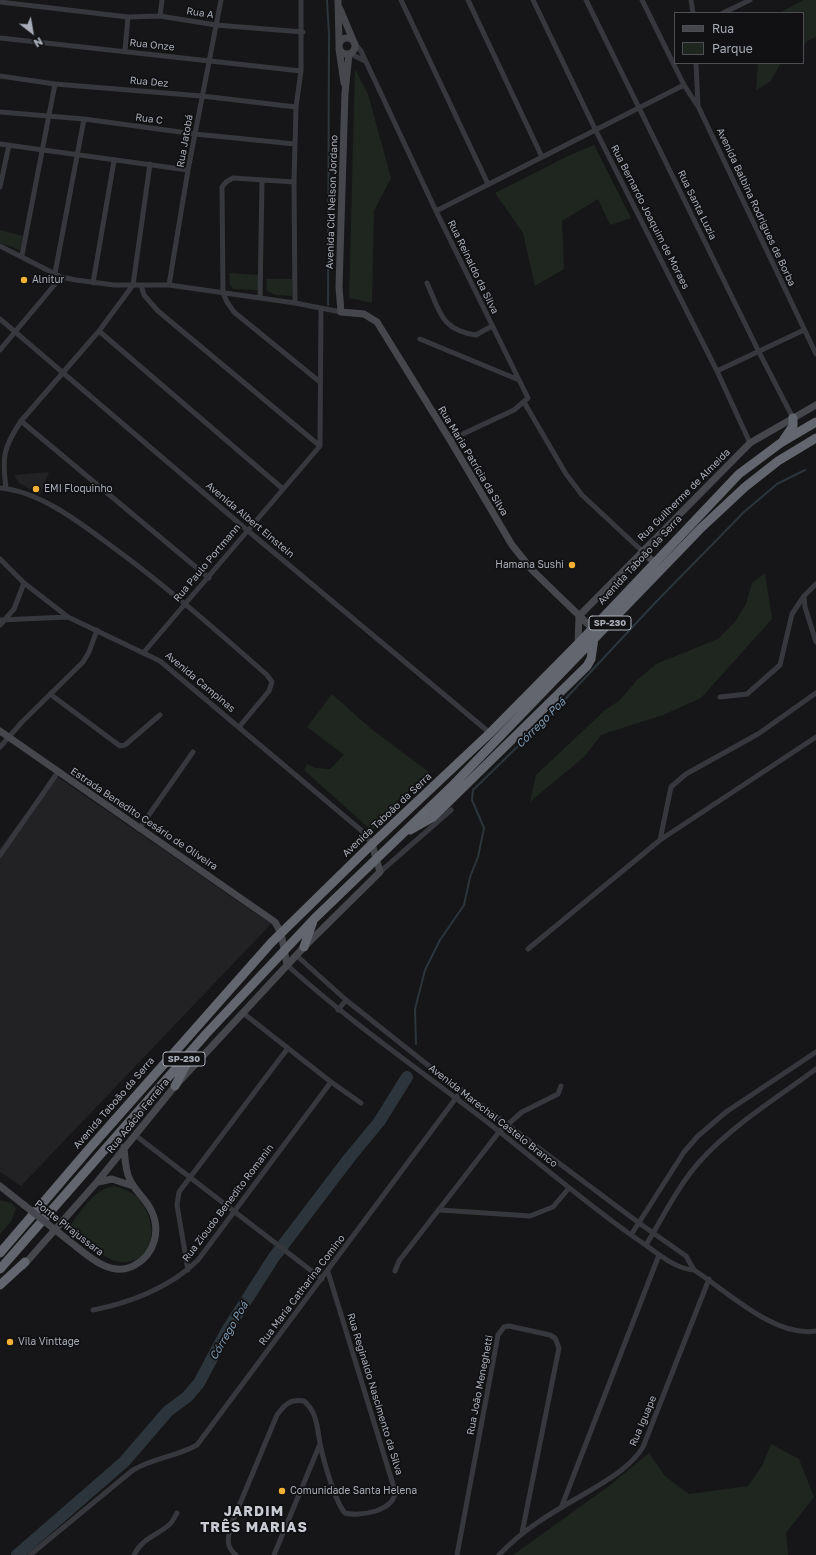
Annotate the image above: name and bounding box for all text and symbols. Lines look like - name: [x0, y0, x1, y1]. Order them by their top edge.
- street label: Rua A: [185, 5, 215, 21]
- north arrow: [12, 12, 52, 52]
- legend: [674, 12, 804, 64]
- text: Rua: [712, 21, 734, 36]
- text: N: [32, 35, 45, 50]
- street label: Rua Onze: [129, 37, 175, 53]
- text: Parque: [712, 41, 753, 56]
- street label: Rua Dez: [129, 74, 169, 90]
- street label: Rua C: [134, 111, 164, 127]
- street label: Rua Jatobá: [174, 114, 196, 168]
- street label: Avenida Balbina Rodrigues de Borba: [714, 126, 798, 288]
- street label: Avenida Cid Nelson Jordano: [324, 135, 340, 269]
- street label: Rua Bernardo Joaquim de Moraes: [608, 143, 692, 291]
- street label: Rua Santa Luzia: [675, 168, 719, 242]
- street label: Rua Reinaldo da Silva: [445, 218, 501, 316]
- place label: Alnitur: [32, 274, 64, 286]
- marker: Alnitur: [19, 275, 29, 285]
- street label: Rua Maria Patrícia da Silva: [435, 404, 511, 518]
- street label: Rua Guilherme de Almeida: [635, 446, 733, 544]
- street label: Avenida Albert Einstein: [203, 480, 297, 560]
- place label: EMI Floquinho: [44, 483, 113, 495]
- marker: EMI Floquinho: [31, 484, 41, 494]
- street label: Avenida Taboão da Serra: [596, 513, 684, 607]
- street label: Rua Paulo Portmann: [171, 522, 243, 604]
- place label: Hamana Sushi: [495, 559, 564, 571]
- marker: Hamana Sushi: [567, 560, 577, 570]
- road number: SP-230: [589, 616, 631, 630]
- street label: Avenida Campinas: [163, 649, 237, 715]
- water label: Córrego Poá: [513, 695, 569, 751]
- street label: Estrada Benedito Cesário de Oliveira: [68, 765, 220, 873]
- street label: Avenida Taboão da Serra: [340, 771, 434, 859]
- road number: SP-230: [163, 1052, 205, 1066]
- street label: Avenida Taboão da Serra: [71, 1055, 157, 1151]
- street label: Avenida Marechal Castelo Branco: [426, 1062, 560, 1170]
- street label: Rua Acácio Ferreira: [104, 1076, 172, 1156]
- street label: Rua Zioudo Benedito Romanin: [180, 1142, 276, 1264]
- street label: Ponte Pirajussara: [32, 1197, 106, 1259]
- street label: Rua Maria Catharina Comino: [256, 1232, 348, 1348]
- water label: Córrego Poá: [207, 1300, 251, 1362]
- street label: Rua Reginaldo Nascimento da Silva: [345, 1311, 405, 1477]
- street label: Rua João Meneghetti: [464, 1334, 496, 1436]
- place label: Vila Vinttage: [18, 1336, 80, 1348]
- marker: Vila Vinttage: [5, 1337, 15, 1347]
- street label: Rua Iguape: [627, 1394, 659, 1448]
- place label: Comunidade Santa Helena: [290, 1485, 417, 1497]
- marker: Comunidade Santa Helena: [277, 1486, 287, 1496]
- district label: JARDIM TRÊS MARIAS: [200, 1504, 308, 1536]

